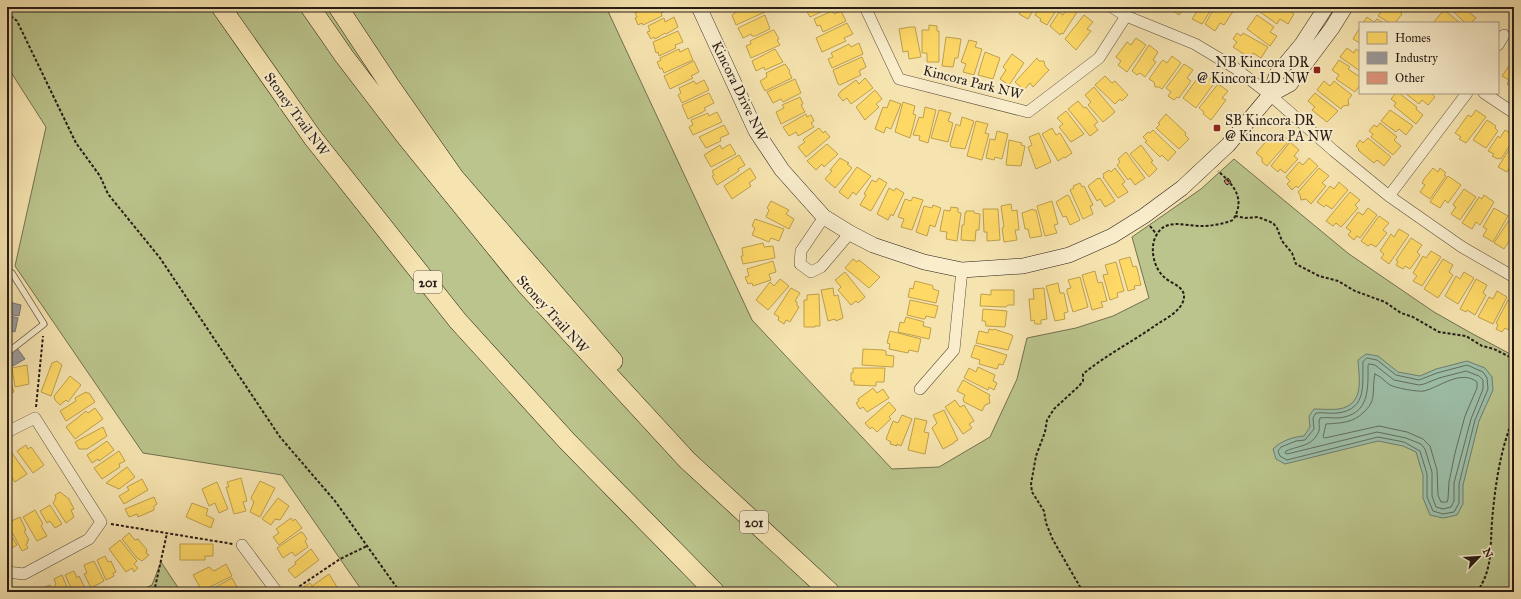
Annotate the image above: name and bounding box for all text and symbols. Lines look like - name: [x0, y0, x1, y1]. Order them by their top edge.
- legend: [1359, 22, 1499, 94]
- text: Homes: [1395, 31, 1431, 45]
- street label: Kincora Drive NW: [708, 38, 771, 145]
- text: Industry: [1395, 51, 1438, 65]
- place label: NB Kincora DR @ Kincora LD NW: [1197, 54, 1310, 87]
- street label: Kincora Park NW: [921, 62, 1025, 103]
- marker: NB Kincora DR @ Kincora LD NW: [1312, 65, 1322, 75]
- street label: Stoney Trail NW: [261, 69, 333, 160]
- text: Other: [1395, 71, 1425, 85]
- place label: SB Kincora DR @ Kincora PA NW: [1225, 112, 1333, 145]
- marker: SB Kincora DR @ Kincora PA NW: [1212, 123, 1222, 133]
- road number: 201: [414, 271, 442, 293]
- street label: Stoney Trail NW: [513, 272, 593, 357]
- road number: 201: [740, 511, 768, 533]
- north arrow: [1459, 537, 1499, 577]
- text: N: [1480, 546, 1496, 561]

